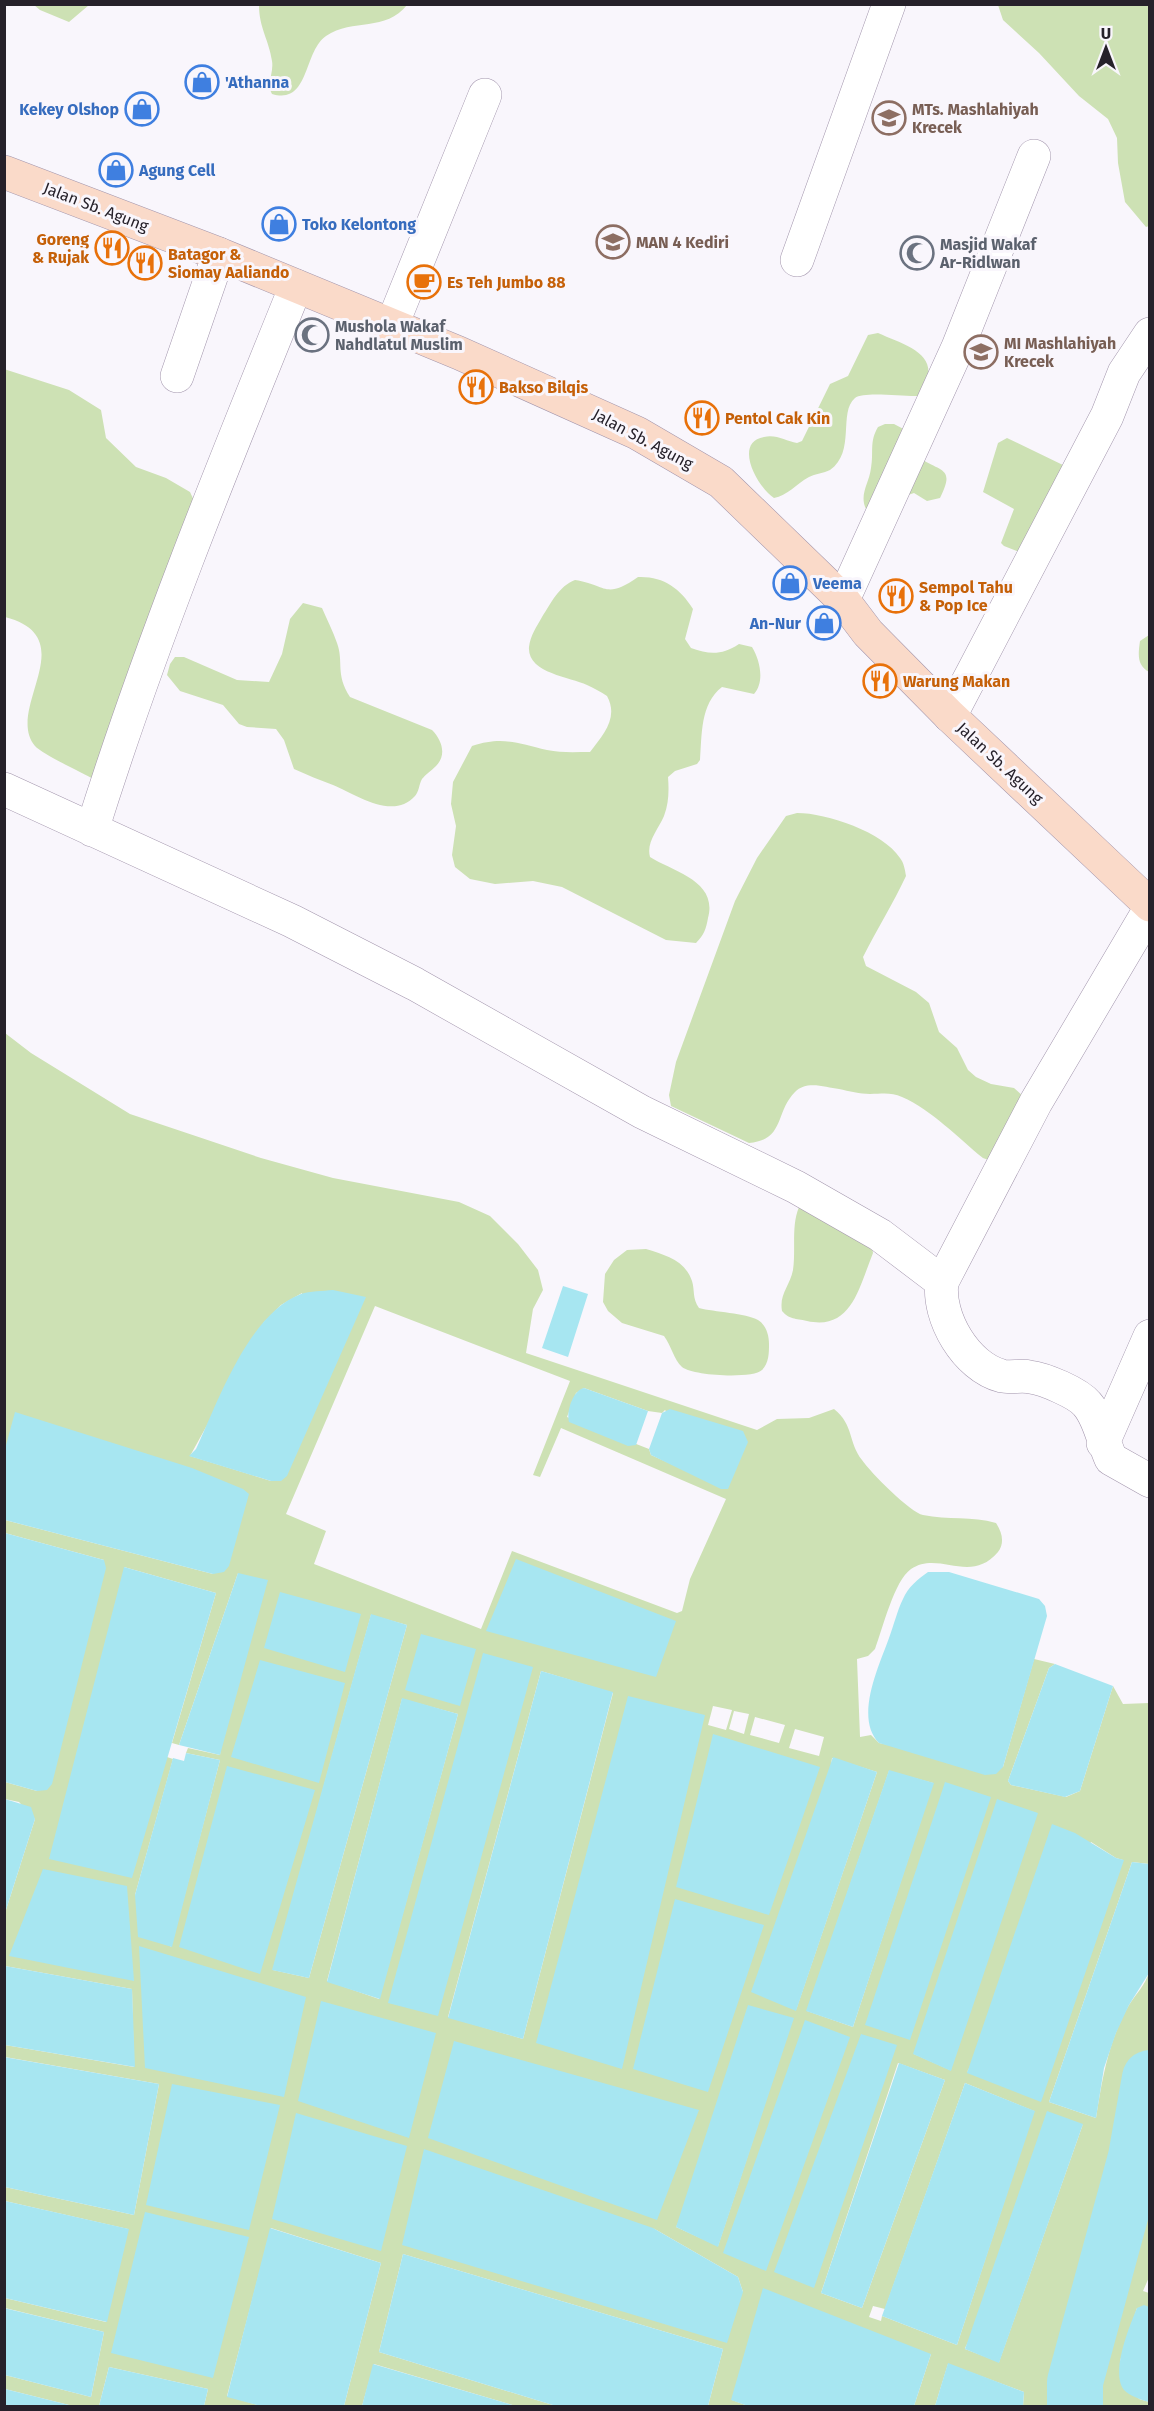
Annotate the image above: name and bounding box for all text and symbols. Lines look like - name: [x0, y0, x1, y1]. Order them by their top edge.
- north arrow: [1076, 18, 1136, 78]
- text: U: [1101, 24, 1111, 43]
- shop icon: 'Athanna: [184, 64, 220, 100]
- place label: 'Athanna: [225, 73, 289, 92]
- shop icon: Kekey Olshop: [124, 91, 160, 127]
- place label: Kekey Olshop: [19, 100, 119, 119]
- school or university icon: MTs. Mashlahiyah Krecek: [871, 100, 907, 136]
- place label: MTs. Mashlahiyah Krecek: [912, 100, 1039, 137]
- shop icon: Agung Cell: [98, 152, 134, 188]
- place label: Agung Cell: [138, 161, 216, 180]
- street label: Jalan Sb. Agung: [41, 178, 152, 236]
- shop icon: Toko Kelontong: [261, 206, 297, 242]
- place label: Toko Kelontong: [302, 215, 416, 234]
- school or university icon: MAN 4 Kediri: [595, 224, 631, 260]
- place label: Goreng & Rujak: [32, 230, 89, 267]
- restaurant icon: Goreng & Rujak: [94, 230, 130, 266]
- place label: MAN 4 Kediri: [636, 233, 729, 252]
- mosque icon: Masjid Wakaf Ar-Ridlwan: [899, 235, 935, 271]
- place label: Masjid Wakaf Ar-Ridlwan: [939, 235, 1038, 272]
- restaurant icon: Batagor & Siomay Aaliando: [127, 245, 163, 281]
- place label: Batagor & Siomay Aaliando: [168, 245, 289, 282]
- cafe icon: Es Teh Jumbo 88: [406, 264, 442, 300]
- place label: Es Teh Jumbo 88: [447, 273, 566, 292]
- mosque icon: Mushola Wakaf Nahdlatul Muslim: [294, 317, 330, 353]
- place label: Mushola Wakaf Nahdlatul Muslim: [335, 317, 463, 354]
- school or university icon: MI Mashlahiyah Krecek: [963, 334, 999, 370]
- place label: MI Mashlahiyah Krecek: [1004, 334, 1116, 371]
- restaurant icon: Bakso Bilqis: [458, 369, 494, 405]
- place label: Bakso Bilqis: [499, 378, 588, 397]
- restaurant icon: Pentol Cak Kin: [684, 400, 720, 436]
- street label: Jalan Sb. Agung: [590, 405, 697, 474]
- place label: Pentol Cak Kin: [725, 409, 830, 428]
- shop icon: Veema: [772, 565, 808, 601]
- place label: Veema: [812, 574, 862, 593]
- restaurant icon: Sempol Tahu & Pop Ice: [878, 578, 914, 614]
- place label: Sempol Tahu & Pop Ice: [919, 578, 1013, 615]
- shop icon: An-Nur: [806, 605, 842, 641]
- place label: An-Nur: [749, 614, 802, 633]
- restaurant icon: Warung Makan: [862, 663, 898, 699]
- place label: Warung Makan: [903, 672, 1010, 691]
- street label: Jalan Sb. Agung: [953, 718, 1048, 808]

